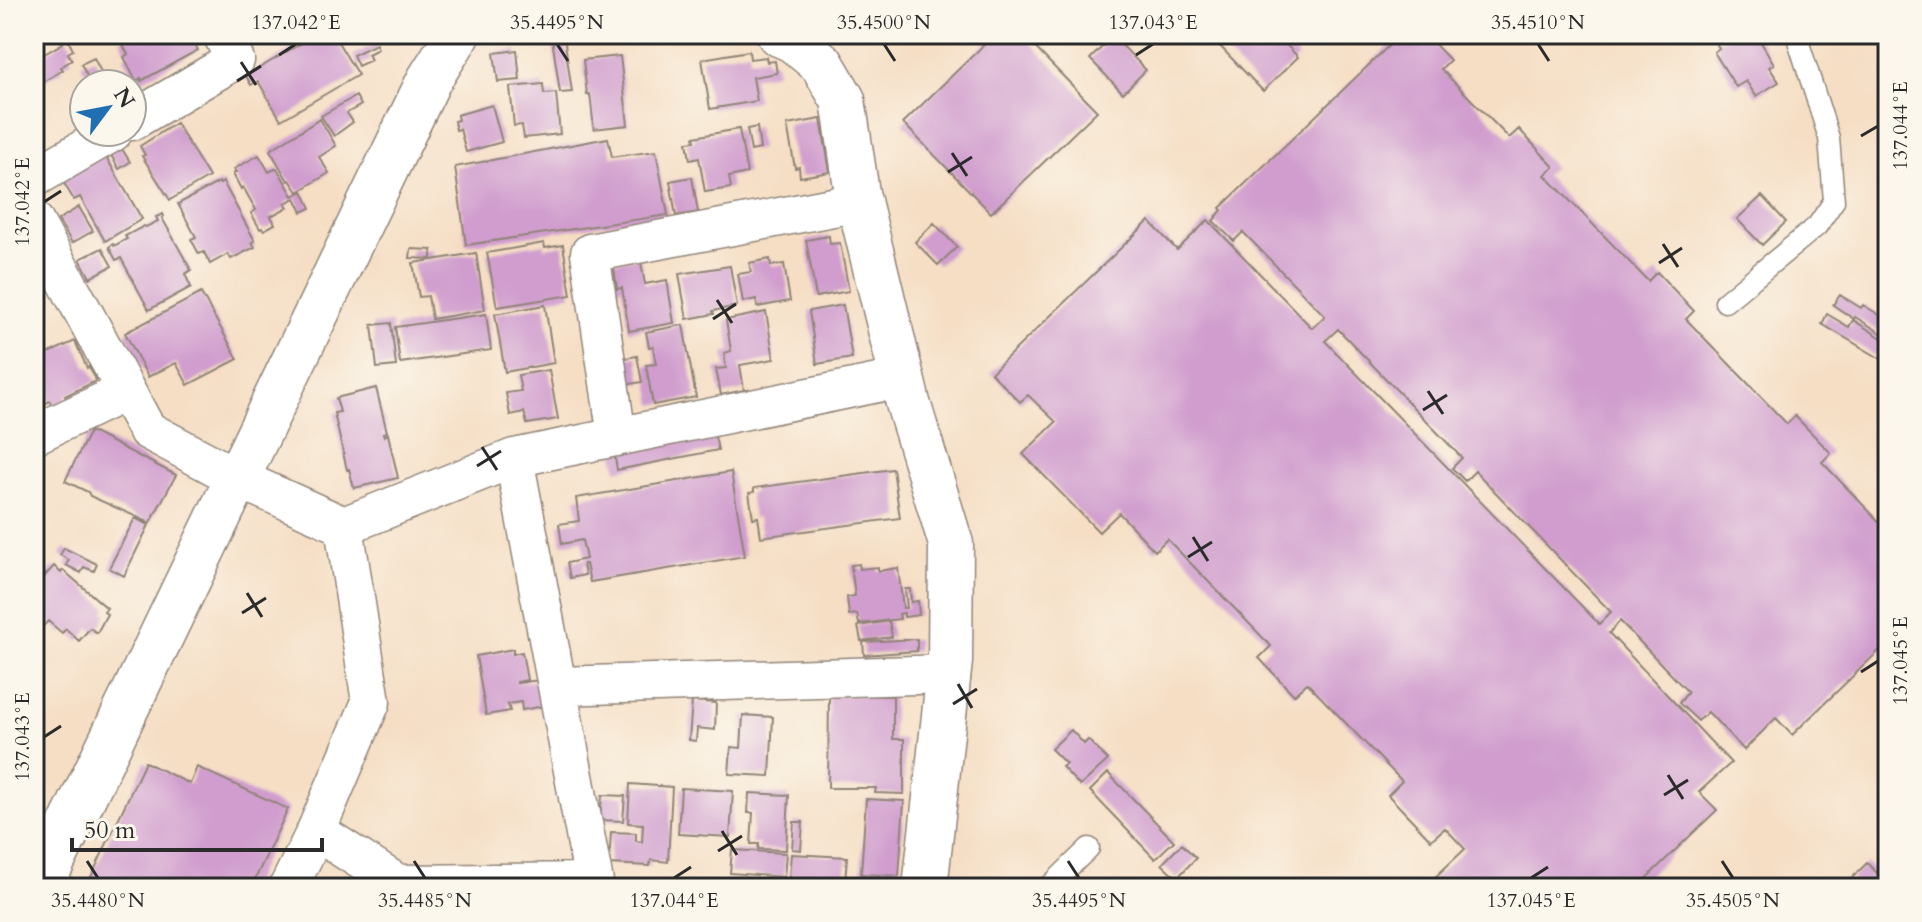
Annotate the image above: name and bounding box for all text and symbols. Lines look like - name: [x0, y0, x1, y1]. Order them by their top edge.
- text: 137.042°E: [251, 9, 341, 36]
- text: 35.4495°N: [510, 9, 604, 36]
- text: 35.4500°N: [837, 9, 931, 36]
- text: 137.043°E: [1108, 9, 1198, 36]
- text: 35.4510°N: [1491, 9, 1585, 36]
- north arrow: [68, 68, 148, 148]
- text: 137.044°E: [1887, 81, 1914, 171]
- text: N: [106, 82, 142, 114]
- text: 137.042°E: [9, 157, 36, 247]
- text: 137.045°E: [1887, 616, 1914, 706]
- text: 137.043°E: [9, 692, 36, 782]
- scale bar: [72, 802, 322, 852]
- text: 50 m: [84, 814, 136, 847]
- text: 35.4480°N: [51, 887, 145, 914]
- text: 35.4485°N: [378, 887, 472, 914]
- text: 137.044°E: [629, 887, 719, 914]
- text: 35.4495°N: [1032, 887, 1126, 914]
- text: 137.045°E: [1486, 887, 1576, 914]
- text: 35.4505°N: [1686, 887, 1780, 914]

